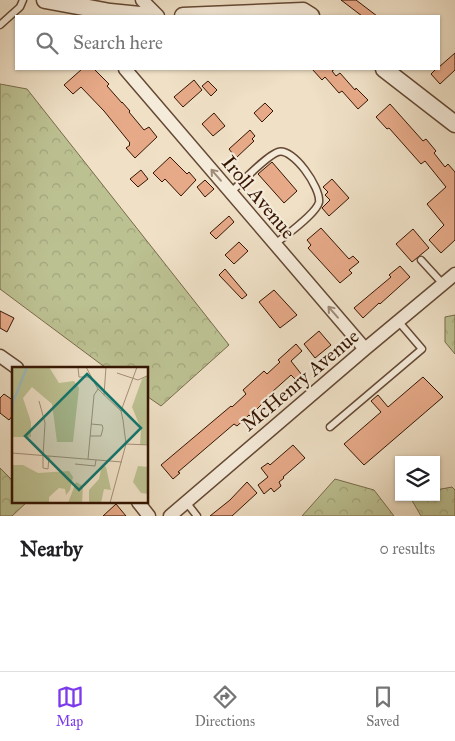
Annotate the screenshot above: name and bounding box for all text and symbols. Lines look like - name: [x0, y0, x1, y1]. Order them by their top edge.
- search box: [15, 15, 440, 70]
- icon: search: [33, 29, 61, 57]
- text: Search here: [73, 31, 163, 54]
- street label: Iroll Avenue: [217, 150, 301, 244]
- one-way arrow: [210, 169, 222, 182]
- one-way arrow: [328, 306, 339, 319]
- street label: McHenry Avenue: [236, 324, 364, 436]
- inset map: [12, 367, 149, 503]
- map controls: [395, 456, 440, 501]
- button: layers: [395, 456, 440, 501]
- text: Nearby: [20, 536, 83, 562]
- text: 0 results: [380, 539, 435, 558]
- tab: Map: [56, 683, 84, 730]
- tab: Directions: [195, 683, 255, 730]
- tab: Saved: [366, 683, 399, 730]

